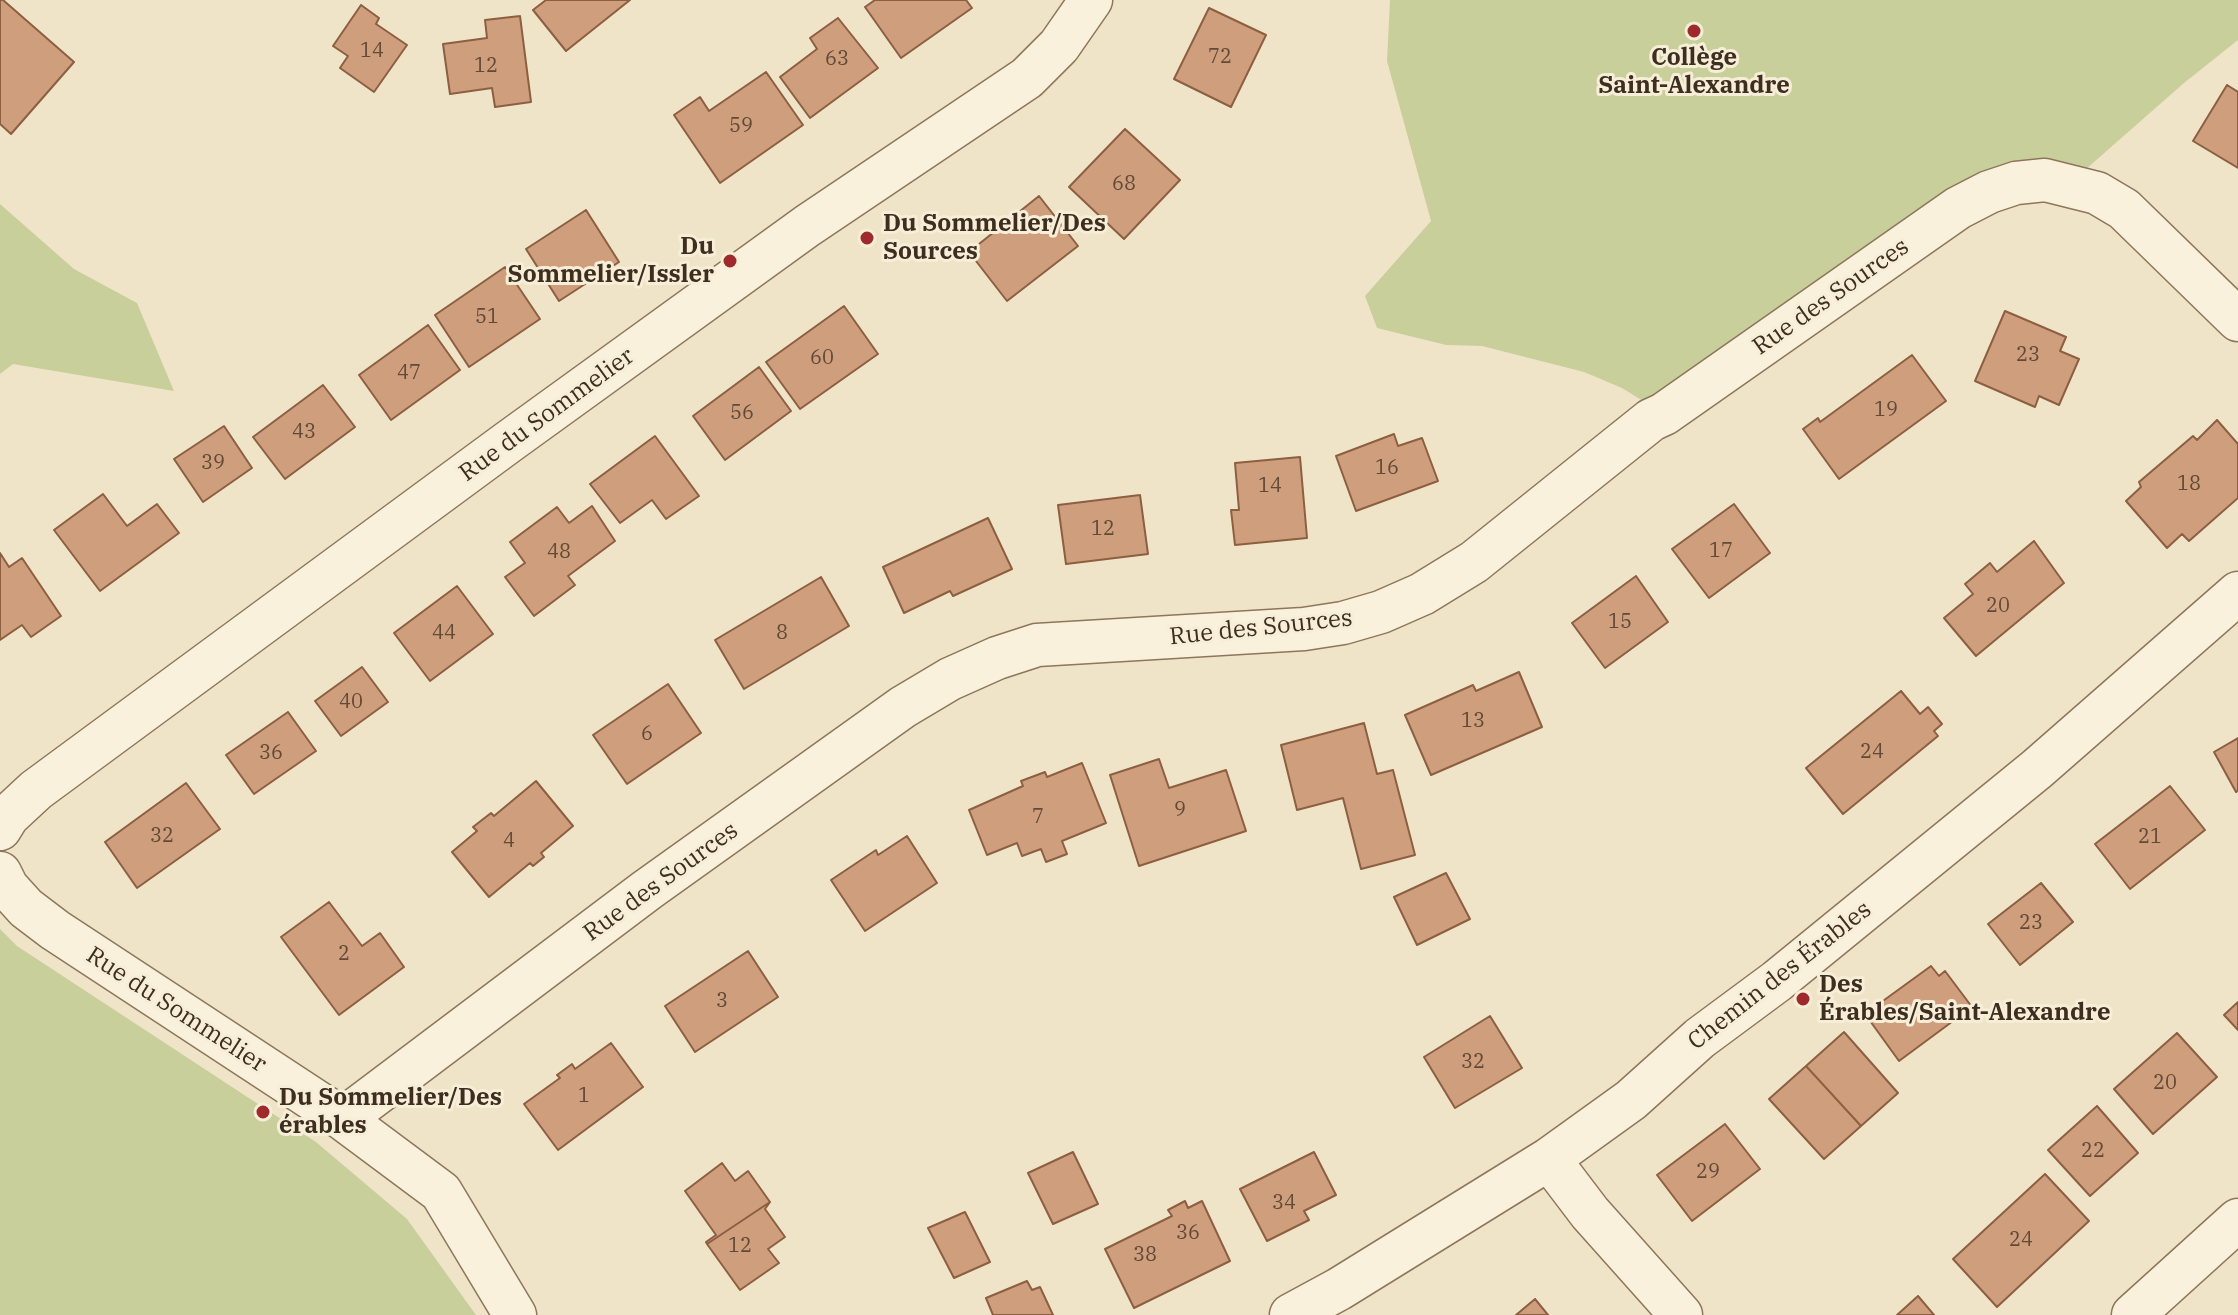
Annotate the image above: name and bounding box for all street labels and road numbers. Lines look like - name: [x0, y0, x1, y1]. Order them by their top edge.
- street label: Rue des Sources: [1747, 232, 1915, 362]
- street label: Rue du Sommelier: [454, 342, 640, 488]
- street label: Rue des Sources: [1168, 604, 1354, 652]
- street label: Rue des Sources: [578, 816, 744, 948]
- street label: Chemin des Érables: [1683, 896, 1877, 1056]
- street label: Rue du Sommelier: [81, 941, 271, 1079]

